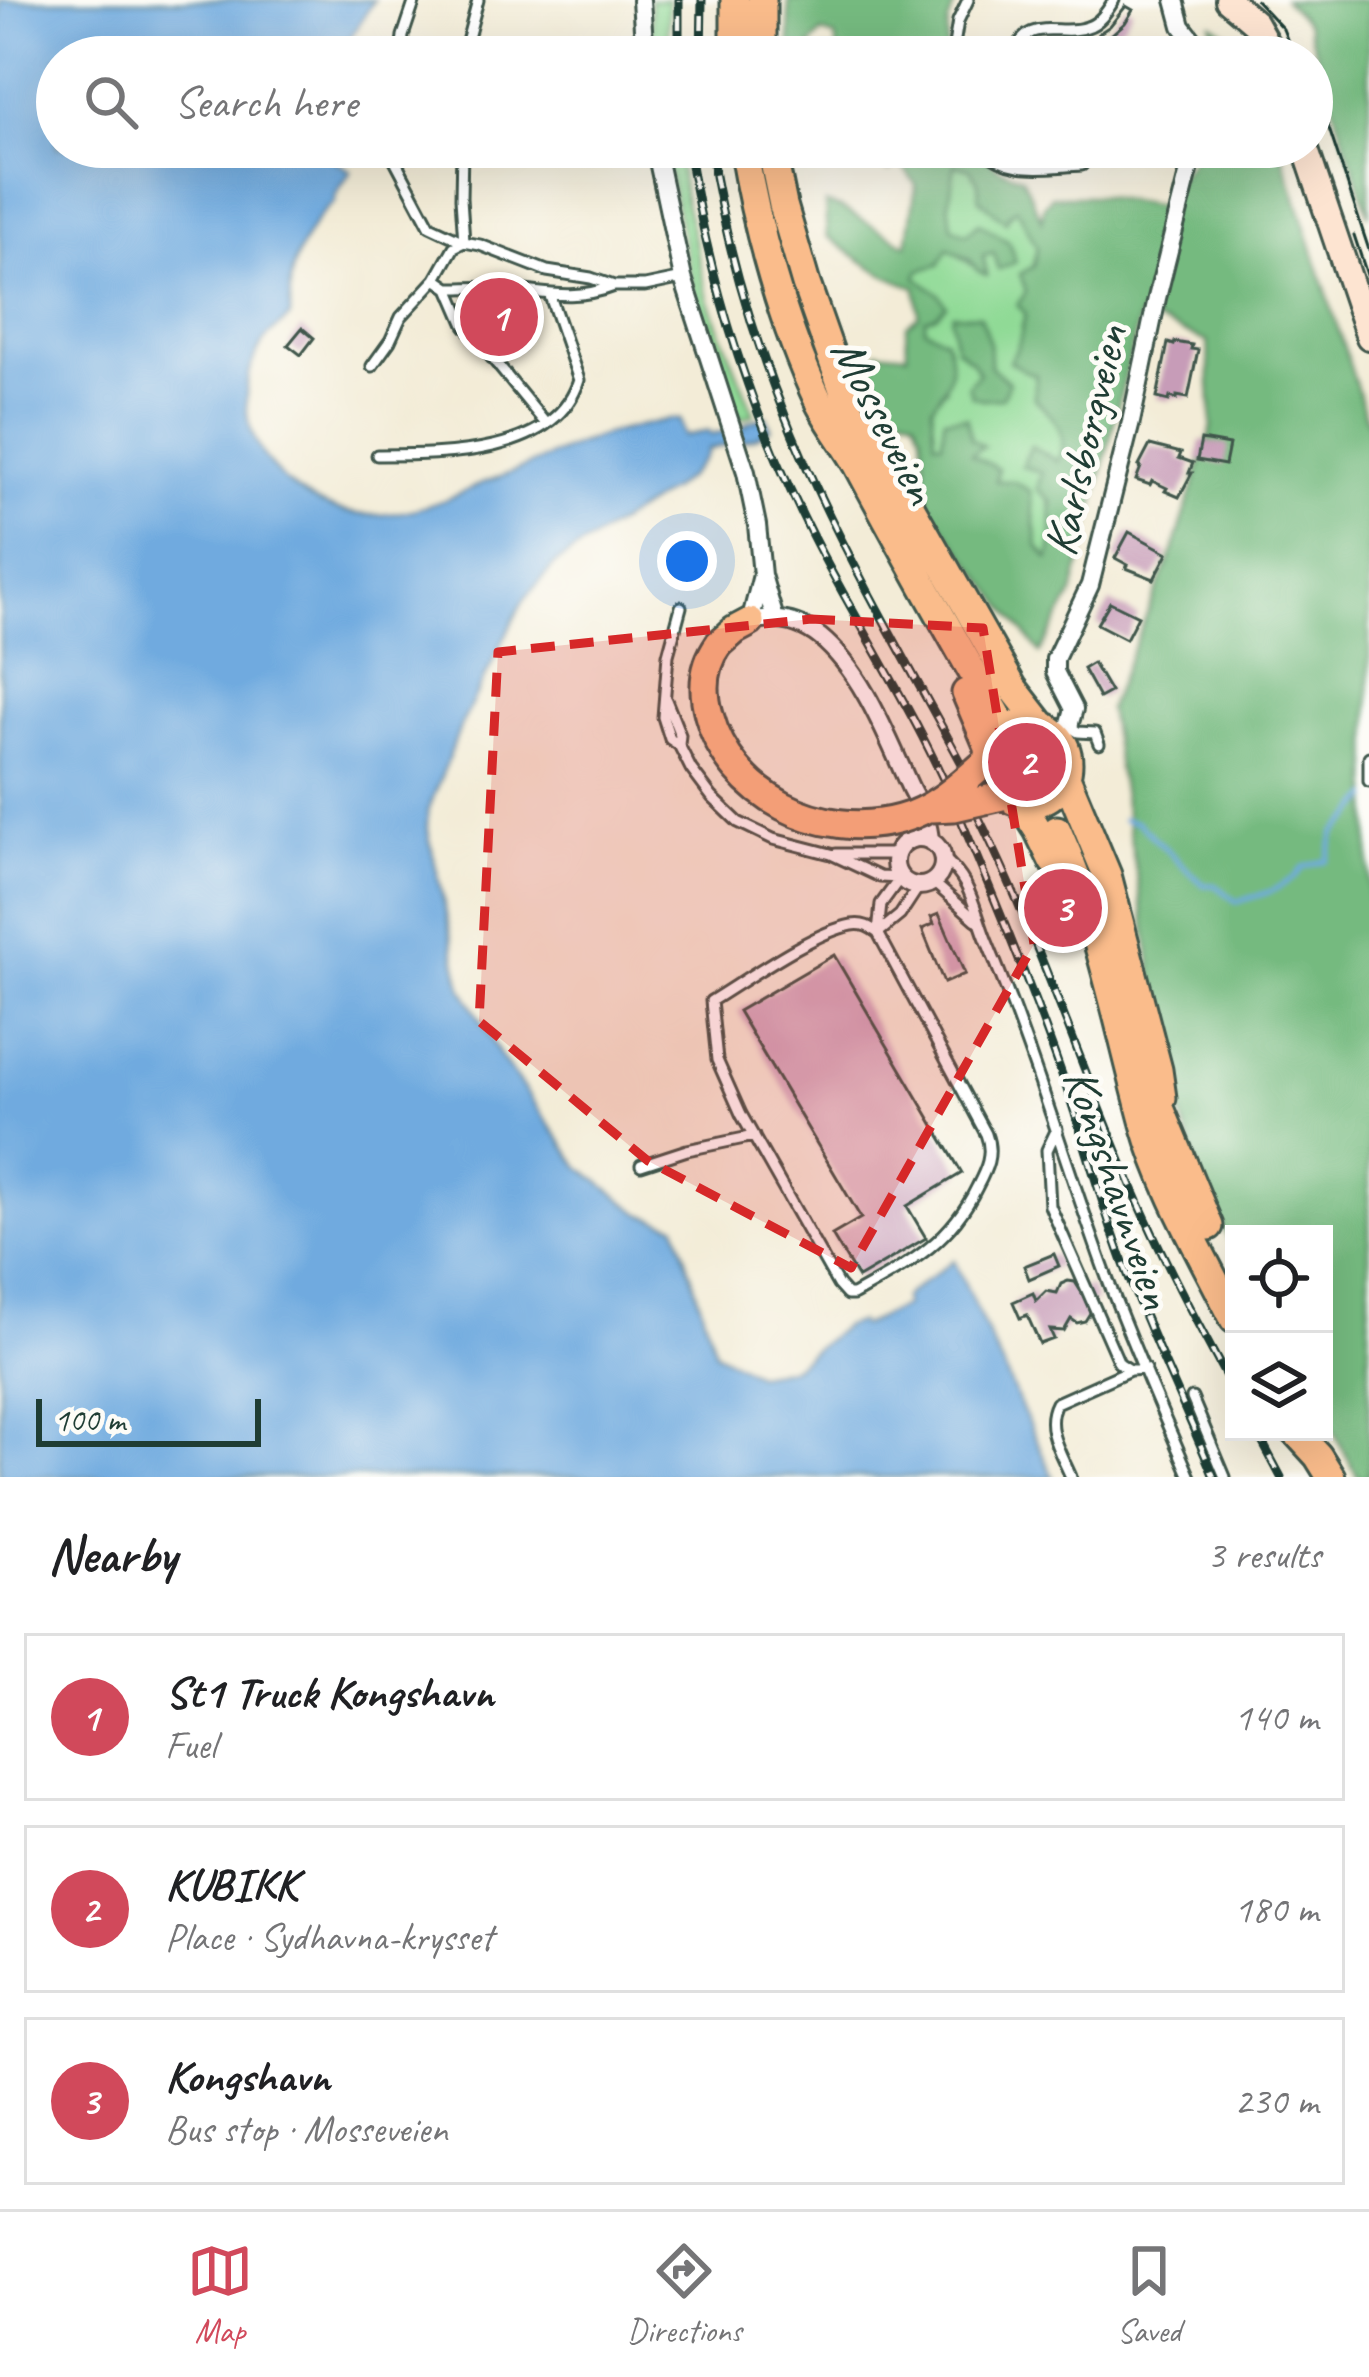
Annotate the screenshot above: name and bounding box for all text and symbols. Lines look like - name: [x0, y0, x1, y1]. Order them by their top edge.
- search box: [36, 36, 1333, 168]
- icon: search: [78, 69, 144, 135]
- text: Search here: [174, 74, 357, 131]
- pin: 1: [460, 272, 538, 362]
- street label: Karlsborgveien: [1029, 319, 1141, 561]
- street label: Mosseveien: [818, 328, 953, 514]
- your location: [657, 531, 717, 591]
- pin: 2: [988, 717, 1066, 807]
- pin: 3: [1024, 863, 1102, 953]
- street label: Kongshavnveien: [1050, 1060, 1188, 1317]
- map controls: [1225, 1225, 1333, 1441]
- button: locate: [1225, 1225, 1333, 1333]
- button: layers: [1225, 1333, 1333, 1441]
- scale bar: [36, 1393, 261, 1446]
- text: 100 m: [54, 1399, 125, 1441]
- text: Nearby: [48, 1523, 176, 1587]
- text: 3 results: [1207, 1531, 1321, 1580]
- text: St1 Truck Kongshavn: [165, 1664, 494, 1721]
- text: 1: [81, 1693, 99, 1742]
- text: 140 m: [1234, 1693, 1318, 1742]
- text: Fuel: [165, 1721, 216, 1770]
- text: KUBIKK: [165, 1856, 297, 1913]
- text: 2: [81, 1885, 99, 1934]
- text: 180 m: [1234, 1885, 1318, 1934]
- text: Place · Sydhavna-krysset: [165, 1913, 493, 1962]
- text: Kongshavn: [165, 2048, 330, 2105]
- text: 3: [81, 2077, 99, 2126]
- text: 230 m: [1234, 2077, 1318, 2126]
- text: Bus stop · Mosseveien: [165, 2105, 448, 2154]
- tab: Map: [187, 2238, 253, 2352]
- tab: Directions: [627, 2238, 742, 2352]
- tab: Saved: [1116, 2238, 1182, 2352]

